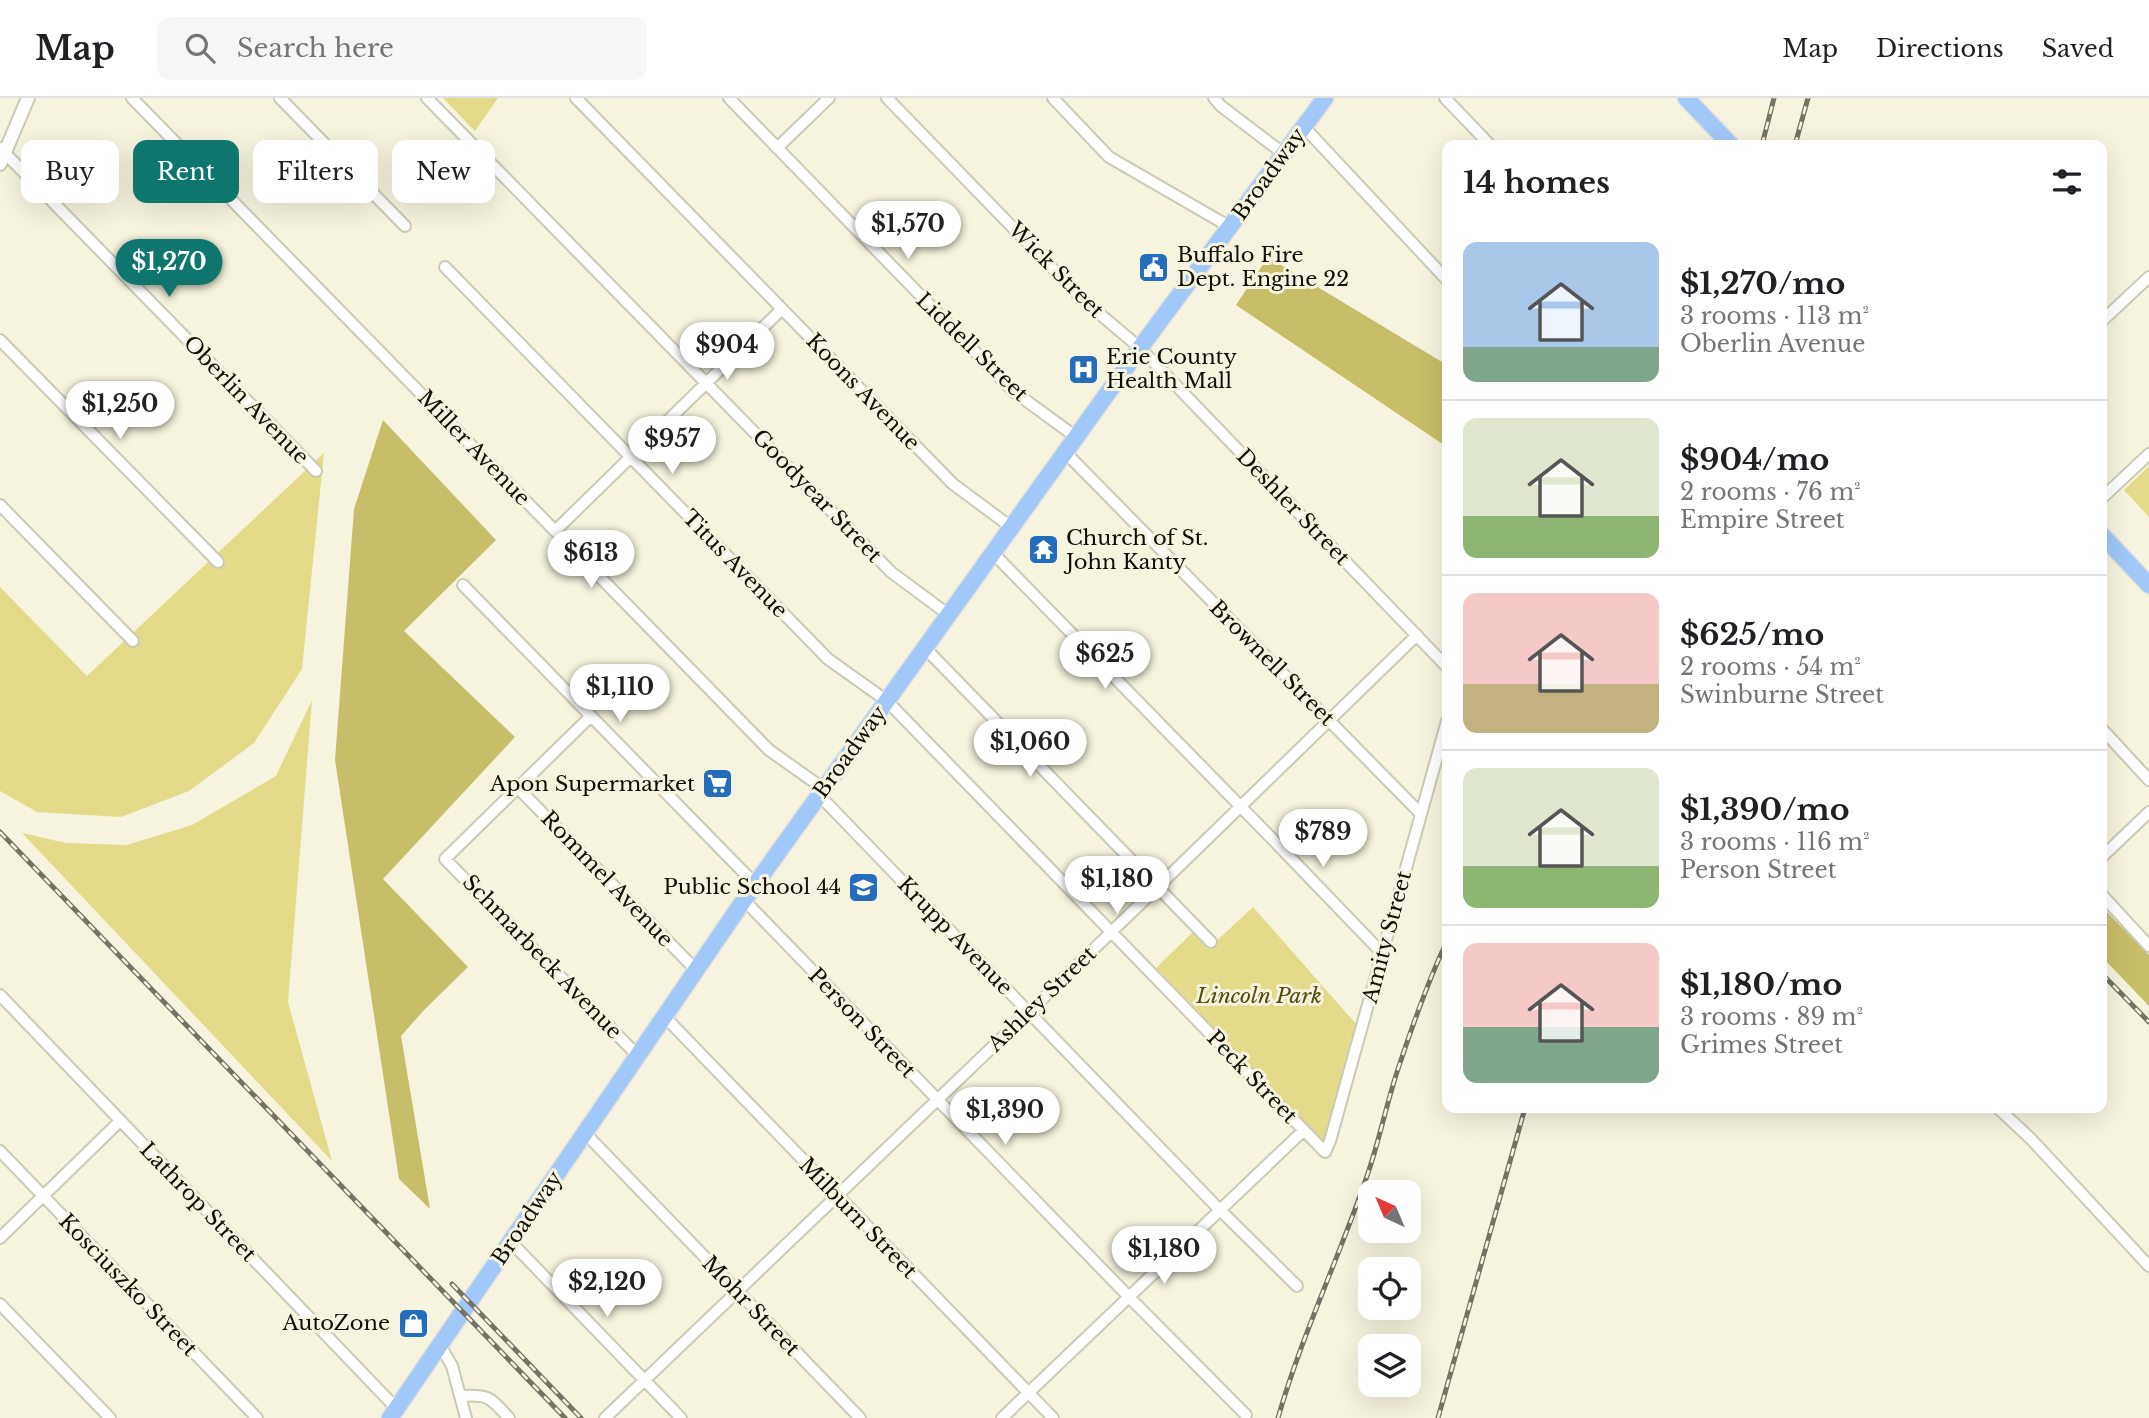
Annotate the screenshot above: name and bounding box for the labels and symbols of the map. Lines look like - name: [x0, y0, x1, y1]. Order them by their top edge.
- street label: Broadway: [1227, 122, 1311, 225]
- pin: $1,570: [851, 202, 965, 261]
- street label: Wick Street: [1002, 216, 1109, 323]
- pin: $1,270: [112, 240, 226, 299]
- place label: Buffalo Fire Dept. Engine 22: [1177, 242, 1349, 292]
- public building icon: Buffalo Fire Dept. Engine 22: [1137, 250, 1171, 284]
- street label: Liddell Street: [911, 287, 1033, 407]
- pin: $904: [686, 322, 768, 382]
- street label: Koons Avenue: [801, 328, 925, 456]
- street label: Oberlin Avenue: [178, 330, 314, 470]
- place label: Erie County Health Mall: [1106, 344, 1238, 394]
- hospital icon: Erie County Health Mall: [1066, 352, 1100, 386]
- pin: $1,250: [63, 382, 177, 441]
- street label: Miller Avenue: [412, 385, 536, 511]
- pin: $957: [631, 416, 713, 476]
- street label: Goodyear Street: [747, 424, 887, 568]
- street label: Deshler Street: [1231, 443, 1355, 571]
- street label: Titus Avenue: [677, 505, 793, 623]
- place label: Church of St. John Kanty: [1063, 525, 1208, 575]
- pin: $613: [550, 531, 632, 590]
- temple icon: Church of St. John Kanty: [1026, 533, 1060, 567]
- street label: Brownell Street: [1204, 595, 1340, 731]
- pin: $625: [1064, 632, 1146, 691]
- pin: $1,110: [563, 664, 677, 724]
- street label: Broadway: [808, 700, 892, 803]
- pin: $1,060: [973, 720, 1087, 779]
- supermarket icon: Apon Supermarket: [701, 767, 735, 801]
- place label: Apon Supermarket: [489, 771, 695, 797]
- street label: Rommel Avenue: [535, 806, 679, 952]
- pin: $789: [1282, 810, 1364, 869]
- pin: $1,180: [1060, 856, 1174, 916]
- street label: Amity Street: [1357, 868, 1417, 1007]
- street label: Schmarbeck Avenue: [457, 869, 627, 1045]
- school or university icon: Public School 44: [847, 870, 881, 904]
- street label: Krupp Avenue: [892, 872, 1018, 1000]
- place label: Public School 44: [663, 874, 841, 900]
- street label: Ashley Street: [982, 941, 1102, 1058]
- street label: Person Street: [803, 963, 921, 1083]
- park label: Lincoln Park: [1195, 983, 1322, 1009]
- street label: Peck Street: [1201, 1025, 1303, 1129]
- pin: $1,390: [948, 1088, 1062, 1147]
- street label: Lathrop Street: [134, 1137, 262, 1267]
- street label: Milburn Street: [794, 1152, 922, 1284]
- street label: Broadway: [486, 1166, 568, 1270]
- north arrow: [1358, 1180, 1421, 1242]
- street label: Kosciuszko Street: [53, 1208, 203, 1362]
- pin: $1,180: [1107, 1226, 1221, 1286]
- street label: Mohr Street: [697, 1251, 805, 1362]
- pin: $2,120: [550, 1260, 664, 1319]
- shop icon: AutoZone: [396, 1306, 430, 1340]
- place label: AutoZone: [281, 1310, 390, 1336]

